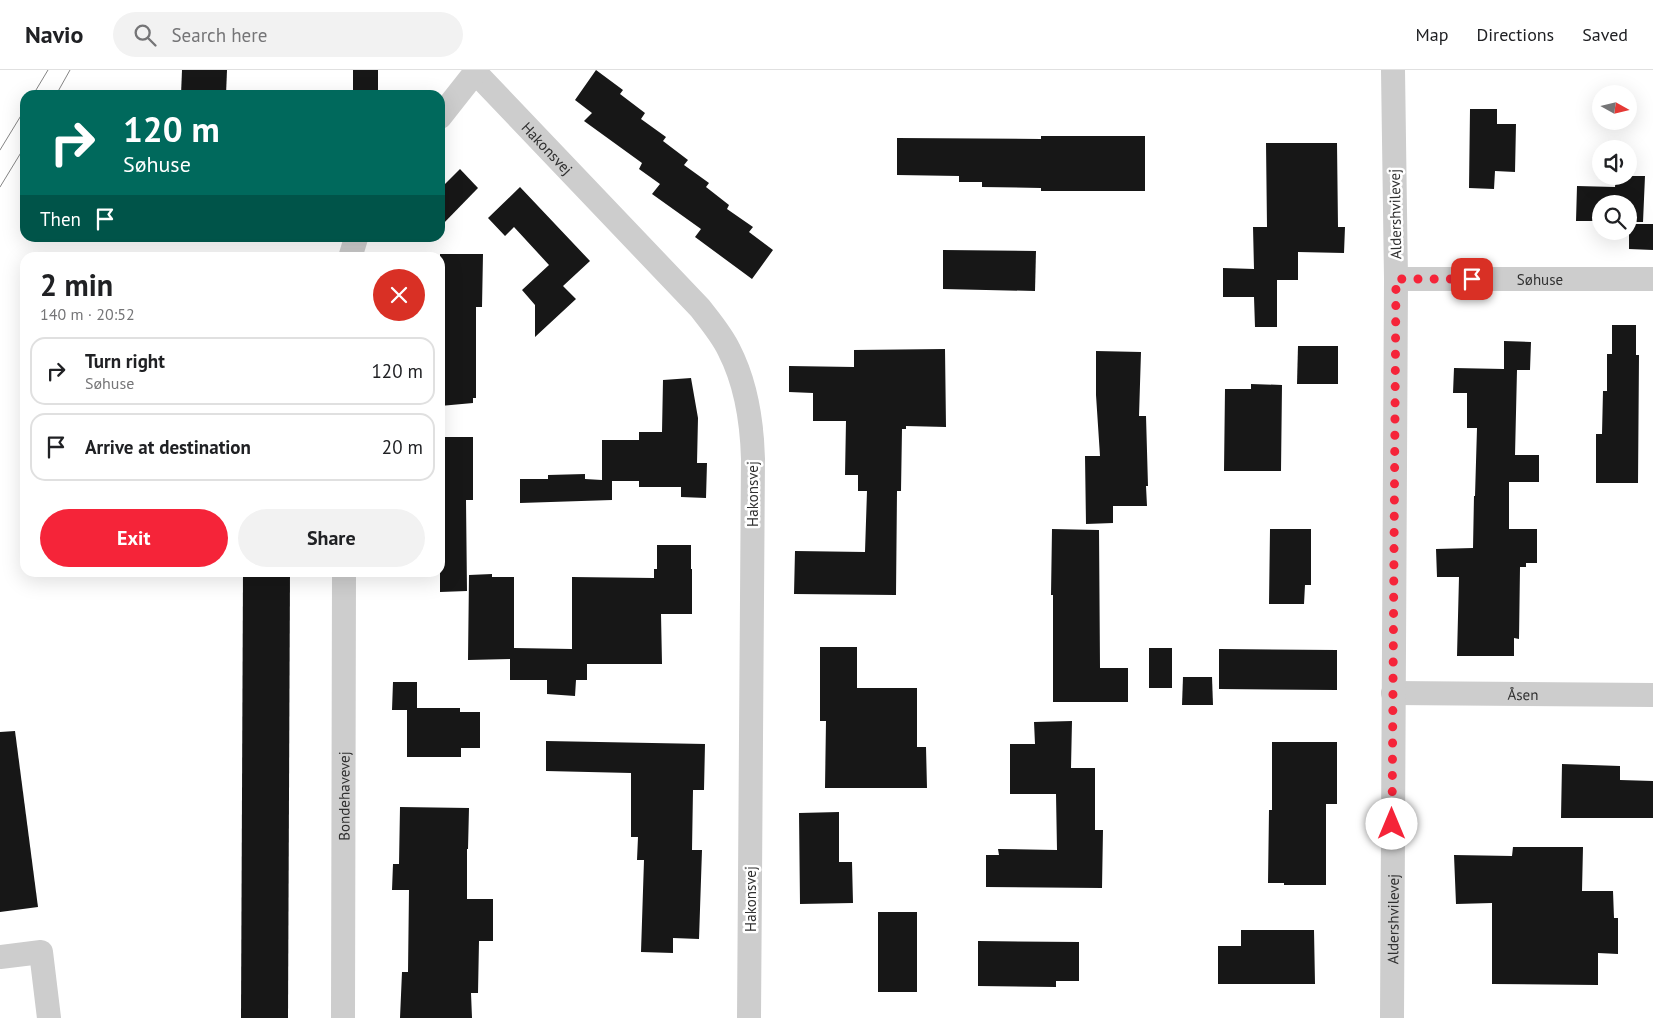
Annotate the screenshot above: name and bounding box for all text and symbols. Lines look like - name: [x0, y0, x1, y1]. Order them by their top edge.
- search box: [113, 12, 463, 57]
- text: Navio: [25, 19, 83, 50]
- icon: search: [131, 21, 159, 49]
- text: Search here: [171, 23, 267, 47]
- text: Map: [1416, 23, 1448, 46]
- text: Directions: [1476, 23, 1554, 46]
- text: Saved: [1582, 23, 1628, 46]
- north arrow: [1592, 85, 1638, 130]
- map controls: [1592, 85, 1637, 240]
- text: 120 m: [123, 106, 220, 152]
- icon: right: [40, 110, 105, 175]
- street label: Hakonsvej: [518, 118, 577, 178]
- button: sound: [1592, 140, 1637, 185]
- text: Søhuse: [123, 150, 191, 178]
- street label: Aldershvilevej: [1385, 169, 1405, 259]
- button: search: [1592, 195, 1637, 240]
- icon: arrive: [91, 205, 119, 233]
- text: Then: [40, 207, 81, 231]
- pin: [1451, 258, 1493, 300]
- text: 2 min: [40, 265, 113, 304]
- icon: arrive: [1458, 265, 1486, 293]
- button: close: [373, 269, 425, 321]
- street label: Søhuse: [1517, 270, 1563, 289]
- text: 140 m · 20:52: [40, 304, 135, 324]
- text: Turn right: [85, 349, 165, 373]
- icon: right: [42, 357, 70, 385]
- text: 120 m: [371, 359, 423, 383]
- text: Søhuse: [85, 373, 134, 393]
- icon: arrive: [42, 433, 70, 461]
- text: Arrive at destination: [85, 435, 251, 459]
- text: 20 m: [382, 435, 423, 459]
- street label: Hakonsvej: [743, 461, 762, 527]
- button: Exit: [40, 509, 228, 567]
- button: Share: [238, 509, 425, 567]
- street label: Åsen: [1507, 684, 1539, 704]
- street label: Bondehavevej: [334, 751, 353, 841]
- position arrow: [1365, 797, 1417, 849]
- street label: Hakonsvej: [741, 866, 760, 932]
- street label: Aldershvilevej: [1383, 874, 1402, 964]

